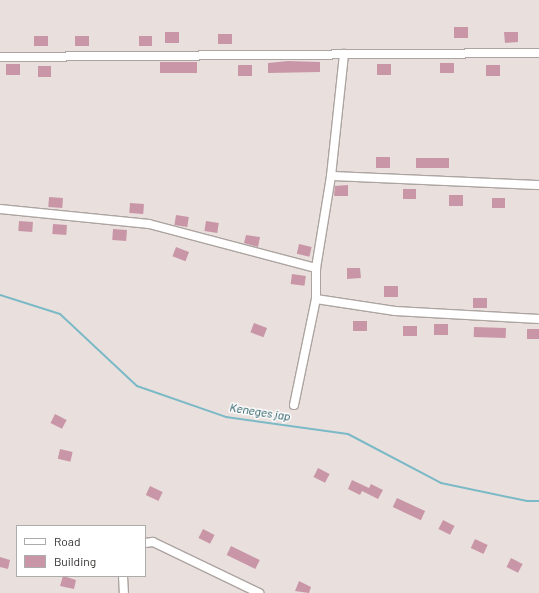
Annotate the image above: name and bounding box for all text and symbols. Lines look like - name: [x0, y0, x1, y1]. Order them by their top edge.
- water label: Keneges jap: [229, 400, 291, 424]
- legend: [16, 525, 146, 577]
- text: Road: [54, 534, 81, 548]
- text: Building: [54, 554, 96, 568]

